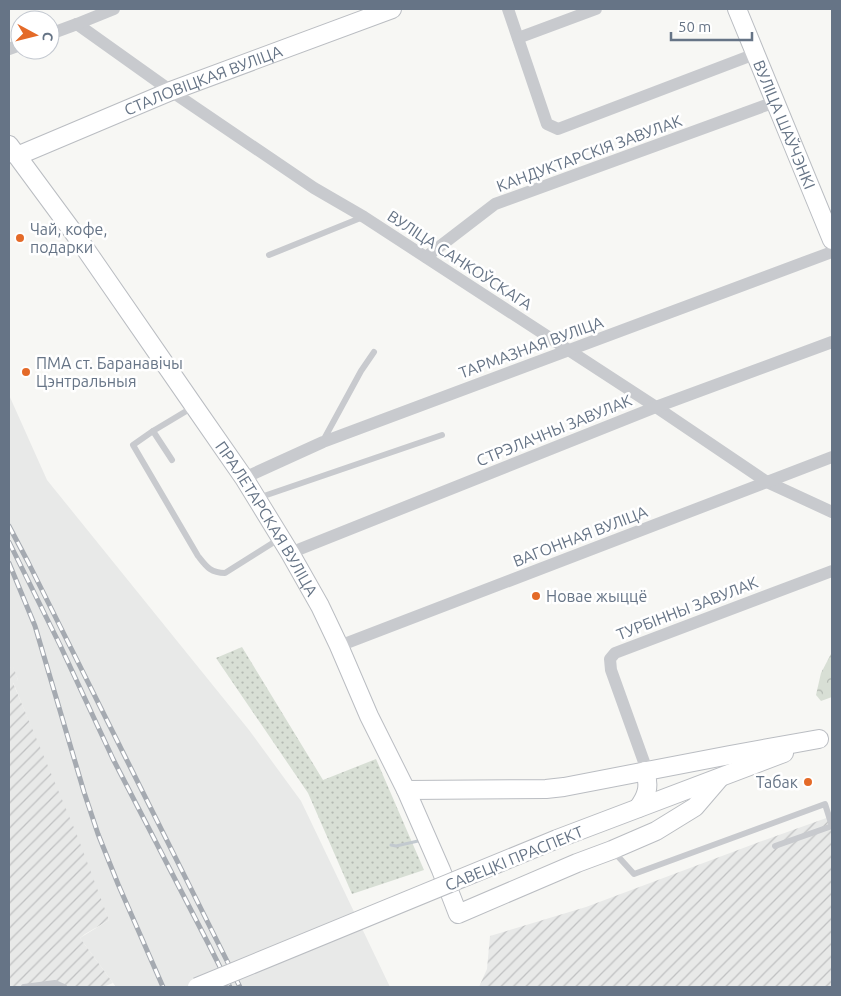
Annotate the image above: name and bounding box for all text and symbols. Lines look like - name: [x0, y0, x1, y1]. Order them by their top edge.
- north arrow: [10, 10, 60, 60]
- scale bar: [671, 10, 752, 42]
- text: 50 m: [678, 18, 711, 35]
- text: С: [39, 31, 56, 42]
- street label: СТАЛОВІЦКАЯ ВУЛІЦА: [121, 41, 285, 119]
- street label: ВУЛІЦА ШАЎЧЭНКІ: [750, 57, 819, 192]
- street label: КАНДУКТАРСКІЯ ЗАВУЛАК: [494, 111, 684, 195]
- street label: ВУЛІЦА САНКОЎСКАГА: [384, 206, 537, 314]
- place label: Чай, кофе, подарки: [30, 220, 107, 256]
- marker: Чай, кофе, подарки: [14, 232, 26, 244]
- street label: ТАРМАЗНАЯ ВУЛІЦА: [456, 312, 606, 382]
- place label: ПМА ст. Баранавічы Цэнтральныя: [36, 354, 183, 390]
- marker: ПМА ст. Баранавічы Цэнтральныя: [20, 366, 32, 378]
- street label: СТРЭЛАЧНЫ ЗАВУЛАК: [474, 390, 634, 469]
- street label: ПРАЛЕТАРСКАЯ ВУЛІЦА: [212, 438, 322, 599]
- street label: ВАГОННАЯ ВУЛІЦА: [510, 502, 650, 570]
- street label: ТУРБІННЫ ЗАВУЛАК: [614, 573, 760, 643]
- place label: Новае жыццё: [546, 587, 647, 605]
- marker: Новае жыццё: [530, 590, 542, 602]
- place label: Табак: [756, 773, 798, 791]
- marker: Табак: [802, 776, 814, 788]
- street label: САВЕЦКІ ПРАСПЕКТ: [442, 822, 586, 894]

